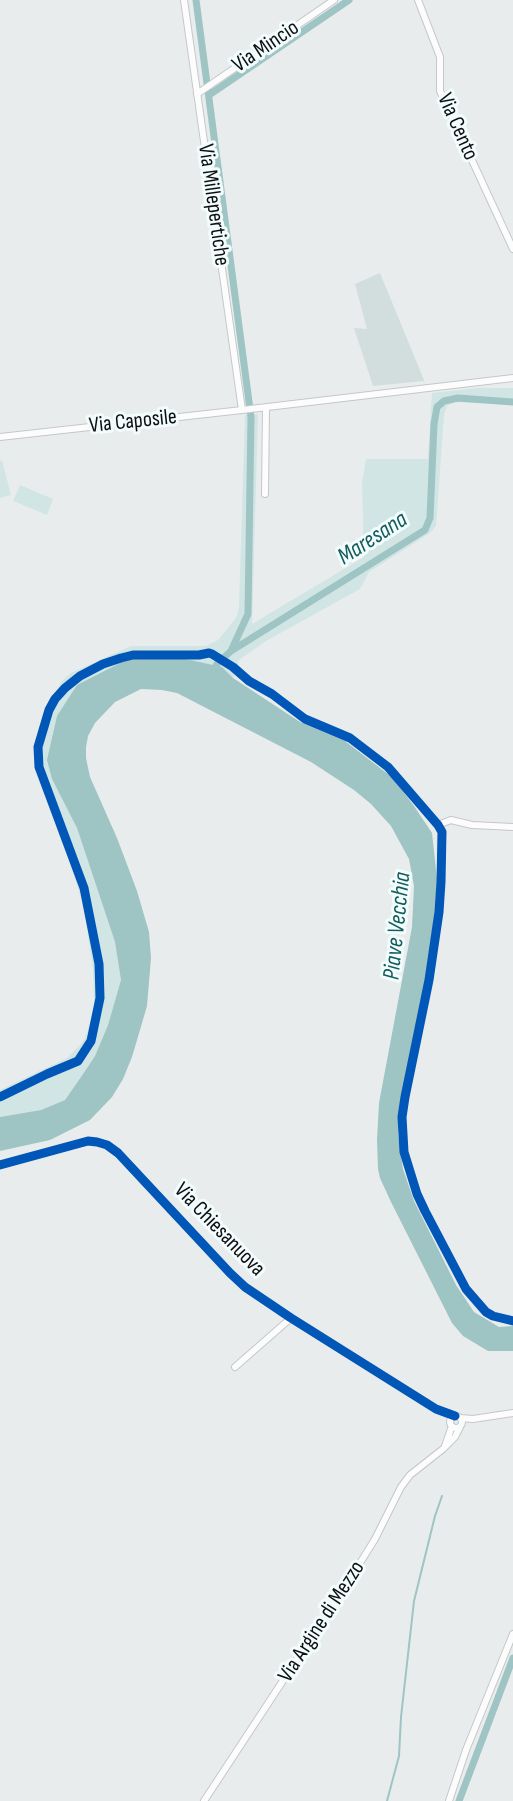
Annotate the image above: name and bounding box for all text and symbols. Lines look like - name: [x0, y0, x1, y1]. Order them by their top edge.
- street label: Via Mincio: [228, 15, 304, 79]
- street label: Via Cento: [431, 89, 483, 165]
- street label: Via Millepertiche: [191, 142, 235, 268]
- street label: Via Caposile: [88, 404, 178, 440]
- water label: Maresana: [333, 506, 413, 572]
- water label: Piave Vecchia: [378, 871, 418, 981]
- street label: Via Chiesanuova: [168, 1178, 270, 1282]
- street label: Via Argine di Mezzo: [273, 1556, 371, 1688]

